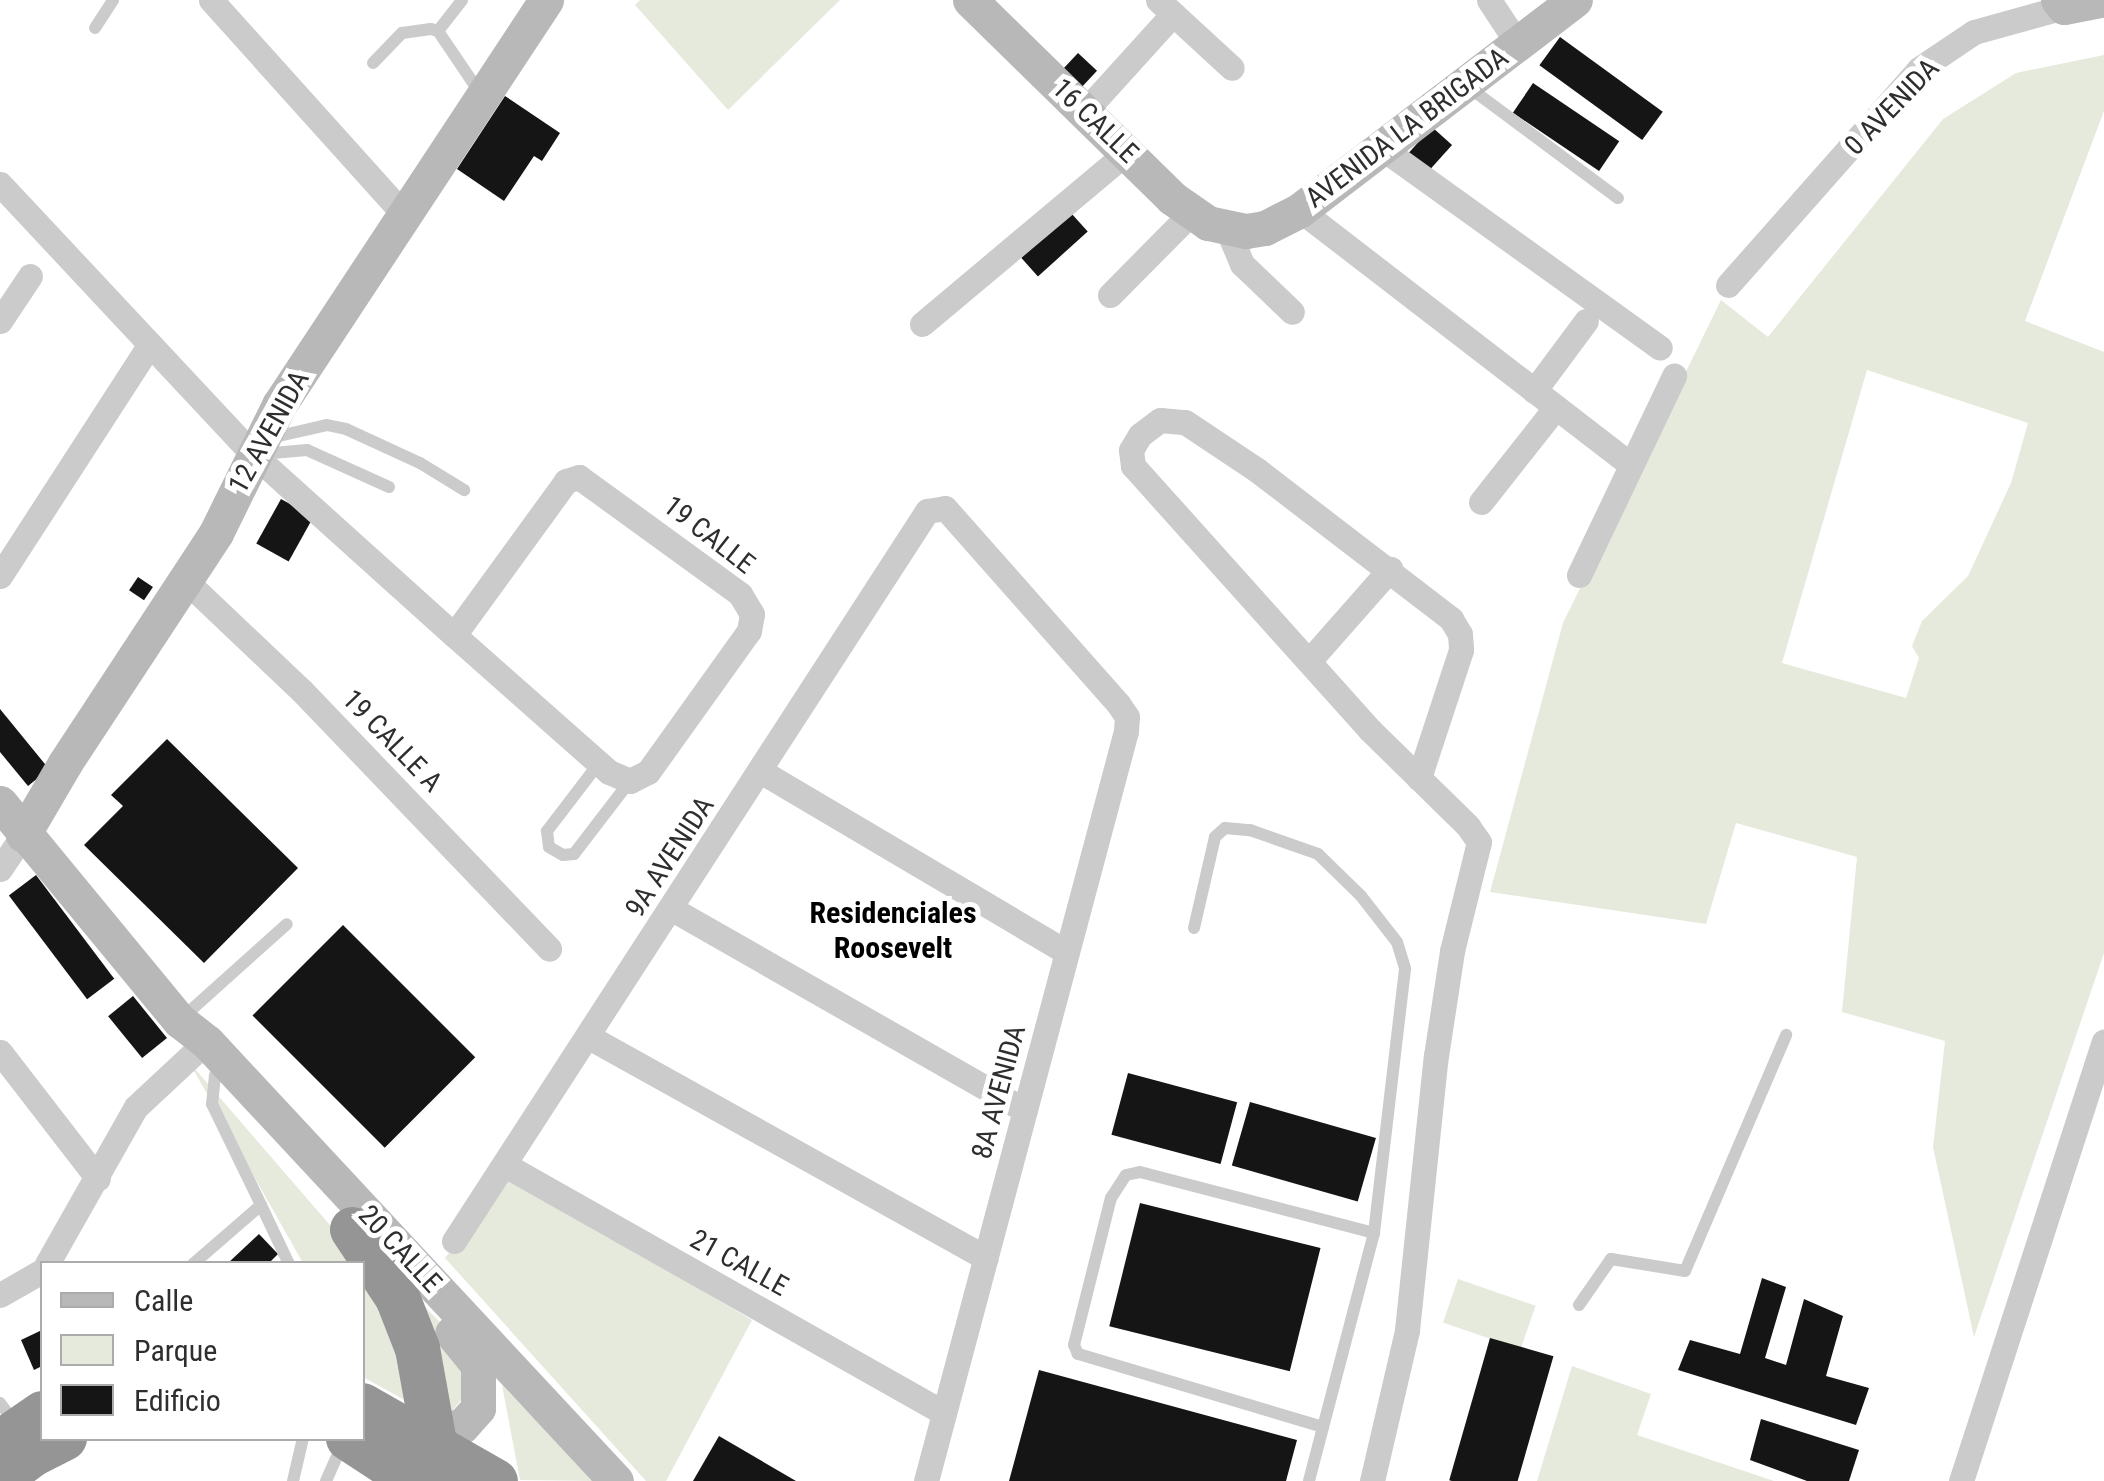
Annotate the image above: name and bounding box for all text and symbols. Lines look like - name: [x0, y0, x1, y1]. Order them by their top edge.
- street label: AVENIDA LA BRIGADA: [1299, 41, 1515, 215]
- street label: 0 AVENIDA: [1838, 52, 1946, 162]
- street label: 16 CALLE: [1045, 72, 1145, 170]
- street label: 12 AVENIDA: [222, 365, 316, 499]
- street label: 19 CALLE: [657, 489, 761, 581]
- street label: 19 CALLE A: [335, 683, 449, 799]
- street label: 9A AVENIDA: [619, 790, 721, 924]
- district label: Residenciales Roosevelt: [809, 895, 977, 966]
- street label: 8A AVENIDA: [965, 1021, 1033, 1163]
- street label: 20 CALLE: [351, 1199, 449, 1299]
- street label: 21 CALLE: [684, 1222, 794, 1304]
- legend: [40, 1261, 365, 1441]
- text: Calle: [134, 1283, 193, 1318]
- text: Parque: [134, 1333, 217, 1368]
- text: Edificio: [134, 1383, 221, 1418]

